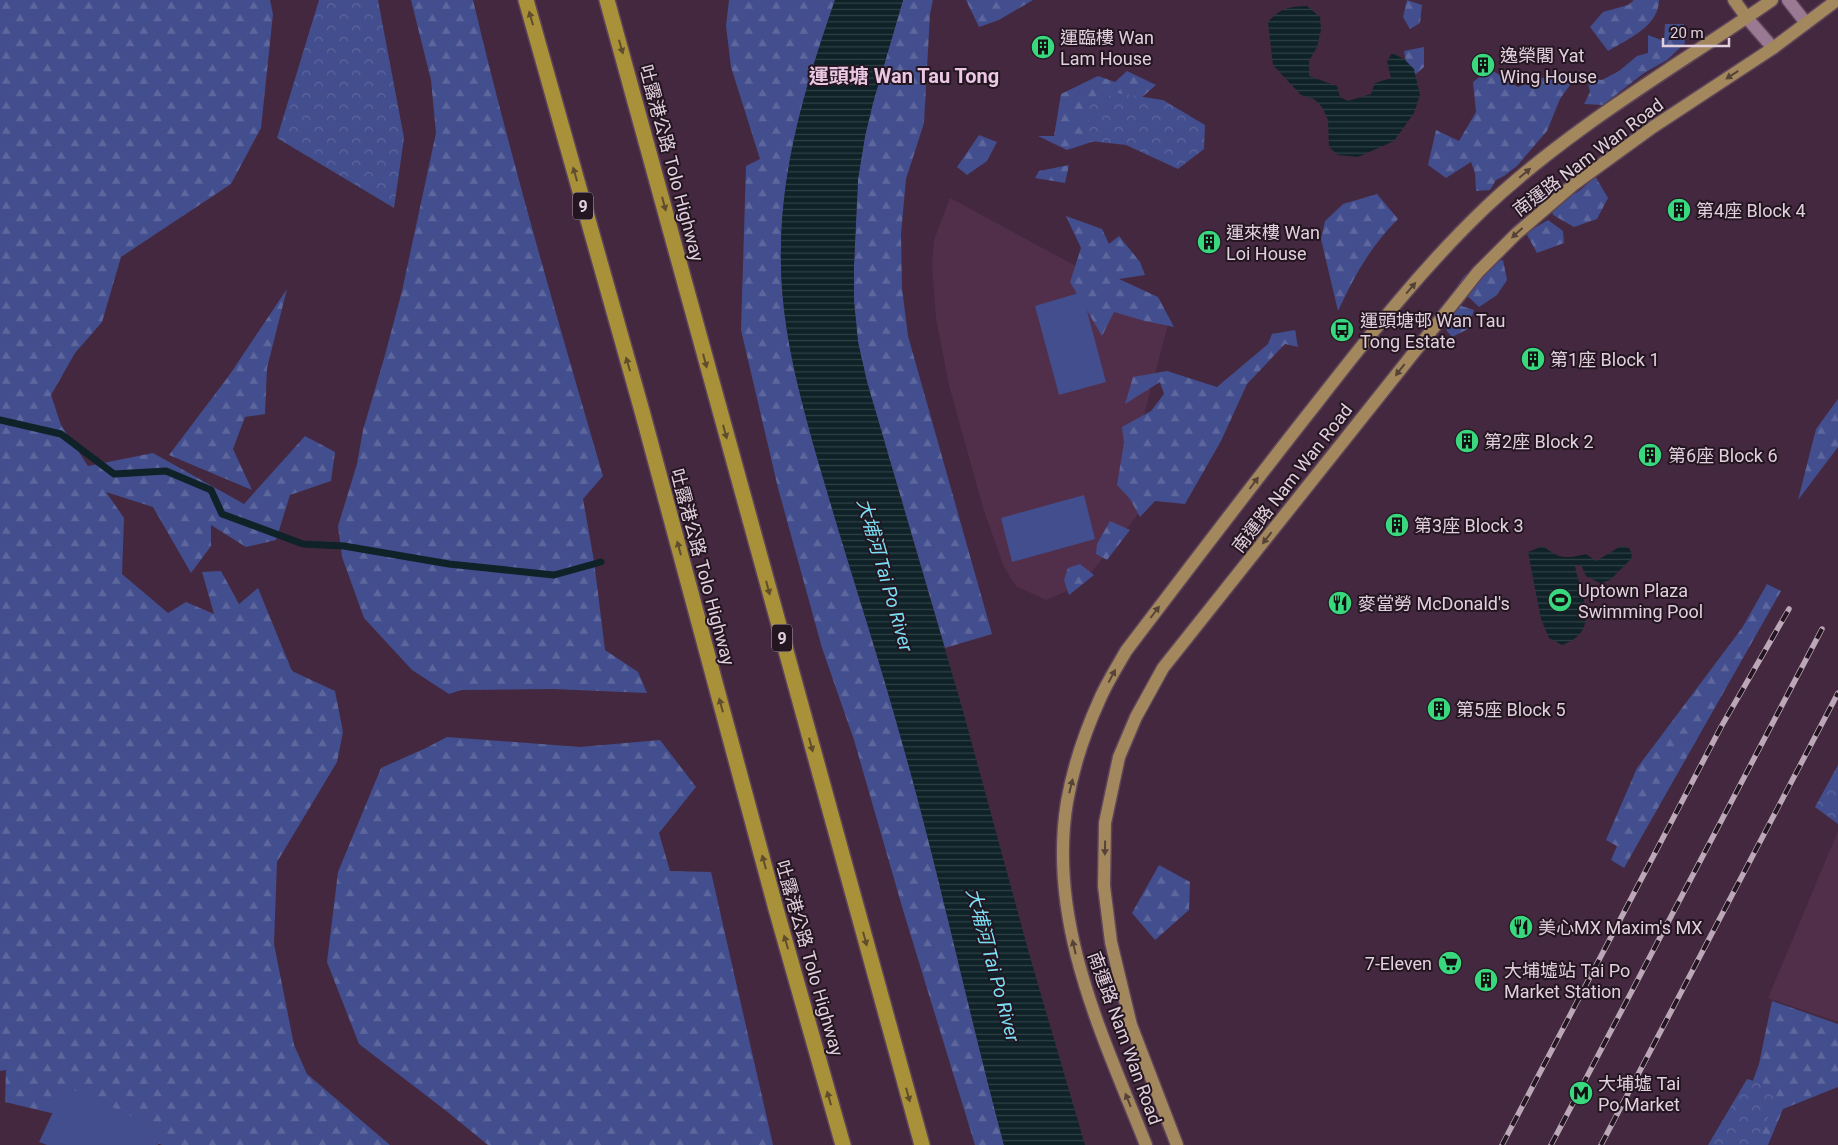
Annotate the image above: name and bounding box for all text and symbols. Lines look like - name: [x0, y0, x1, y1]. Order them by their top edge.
- one-way arrow: [527, 10, 535, 25]
- scale bar: [1663, 15, 1729, 47]
- text: 20 m: [1670, 24, 1704, 42]
- place label: 運臨樓 Wan Lam House: [1060, 27, 1154, 69]
- building icon: 運臨樓 Wan Lam House: [1030, 34, 1056, 60]
- one-way arrow: [617, 39, 625, 54]
- place label: 逸榮閣 Yat Wing House: [1500, 45, 1597, 87]
- building icon: 逸榮閣 Yat Wing House: [1470, 52, 1496, 78]
- street label: 吐露港公路 Tolo Highway: [636, 62, 708, 264]
- district label: 運頭塘 Wan Tau Tong: [809, 64, 999, 88]
- one-way arrow: [1725, 70, 1739, 79]
- street label: 南運路 Nam Wan Road: [1509, 94, 1667, 220]
- one-way arrow: [570, 167, 578, 182]
- one-way arrow: [1519, 168, 1531, 179]
- road number: 9: [573, 192, 593, 220]
- one-way arrow: [660, 196, 668, 211]
- building icon: 第4座 Block 4: [1666, 197, 1692, 223]
- place label: 第4座 Block 4: [1696, 200, 1806, 221]
- place label: 運來樓 Wan Loi House: [1226, 222, 1320, 264]
- one-way arrow: [1512, 227, 1524, 239]
- building icon: 運來樓 Wan Loi House: [1196, 229, 1222, 255]
- one-way arrow: [1405, 282, 1416, 295]
- place label: 運頭塘邨 Wan Tau Tong Estate: [1360, 310, 1505, 352]
- bus stop icon: 運頭塘邨 Wan Tau Tong Estate: [1329, 317, 1355, 343]
- building icon: 第1座 Block 1: [1520, 346, 1546, 372]
- place label: 第1座 Block 1: [1550, 349, 1660, 370]
- one-way arrow: [702, 353, 710, 368]
- one-way arrow: [624, 357, 632, 372]
- one-way arrow: [1395, 363, 1406, 376]
- street label: 南運路 Nam Wan Road: [1228, 400, 1356, 556]
- one-way arrow: [721, 424, 729, 439]
- building icon: 第2座 Block 2: [1454, 428, 1480, 454]
- place label: 第2座 Block 2: [1484, 431, 1594, 452]
- building icon: 第6座 Block 6: [1637, 442, 1663, 468]
- place label: 第6座 Block 6: [1668, 445, 1778, 466]
- street label: 吐露港公路 Tolo Highway: [667, 466, 739, 668]
- one-way arrow: [1249, 476, 1259, 490]
- water label: 大埔河 Tai Po River: [852, 496, 918, 655]
- building icon: 第3座 Block 3: [1384, 512, 1410, 538]
- place label: 第3座 Block 3: [1414, 515, 1524, 536]
- one-way arrow: [1261, 531, 1272, 544]
- one-way arrow: [674, 540, 682, 555]
- place label: Uptown Plaza Swimming Pool: [1578, 580, 1703, 622]
- one-way arrow: [764, 581, 772, 596]
- sports icon: Uptown Plaza Swimming Pool: [1547, 587, 1573, 613]
- restaurant icon: 麥當勞 McDonald's: [1327, 590, 1353, 616]
- place label: 麥當勞 McDonald's: [1358, 593, 1510, 614]
- one-way arrow: [1150, 606, 1161, 619]
- road number: 9: [772, 624, 792, 651]
- one-way arrow: [1108, 668, 1116, 683]
- building icon: 第5座 Block 5: [1426, 696, 1452, 722]
- one-way arrow: [717, 697, 725, 712]
- place label: 第5座 Block 5: [1456, 699, 1566, 720]
- one-way arrow: [808, 738, 816, 753]
- one-way arrow: [1067, 778, 1075, 793]
- one-way arrow: [1101, 840, 1109, 856]
- one-way arrow: [759, 854, 767, 869]
- street label: 吐露港公路 Tolo Highway: [772, 858, 848, 1059]
- water label: 大埔河 Tai Po River: [961, 886, 1025, 1045]
- restaurant icon: 美心MX Maxim's MX: [1508, 914, 1534, 940]
- place label: 美心MX Maxim's MX: [1538, 917, 1703, 938]
- one-way arrow: [861, 931, 869, 946]
- one-way arrow: [781, 934, 789, 949]
- one-way arrow: [1070, 939, 1078, 954]
- street label: 南運路 Nam Wan Road: [1084, 949, 1166, 1127]
- supermarket icon: 7-Eleven: [1437, 950, 1463, 976]
- place label: 7-Eleven: [1365, 953, 1432, 974]
- place label: 大埔墟站 Tai Po Market Station: [1504, 960, 1630, 1002]
- building icon: 大埔墟站 Tai Po Market Station: [1473, 967, 1499, 993]
- place label: 大埔墟 Tai Po Market: [1598, 1073, 1680, 1115]
- metro station icon: 大埔墟 Tai Po Market: [1568, 1080, 1594, 1106]
- one-way arrow: [904, 1088, 912, 1103]
- one-way arrow: [825, 1090, 833, 1105]
- one-way arrow: [1124, 1092, 1132, 1107]

